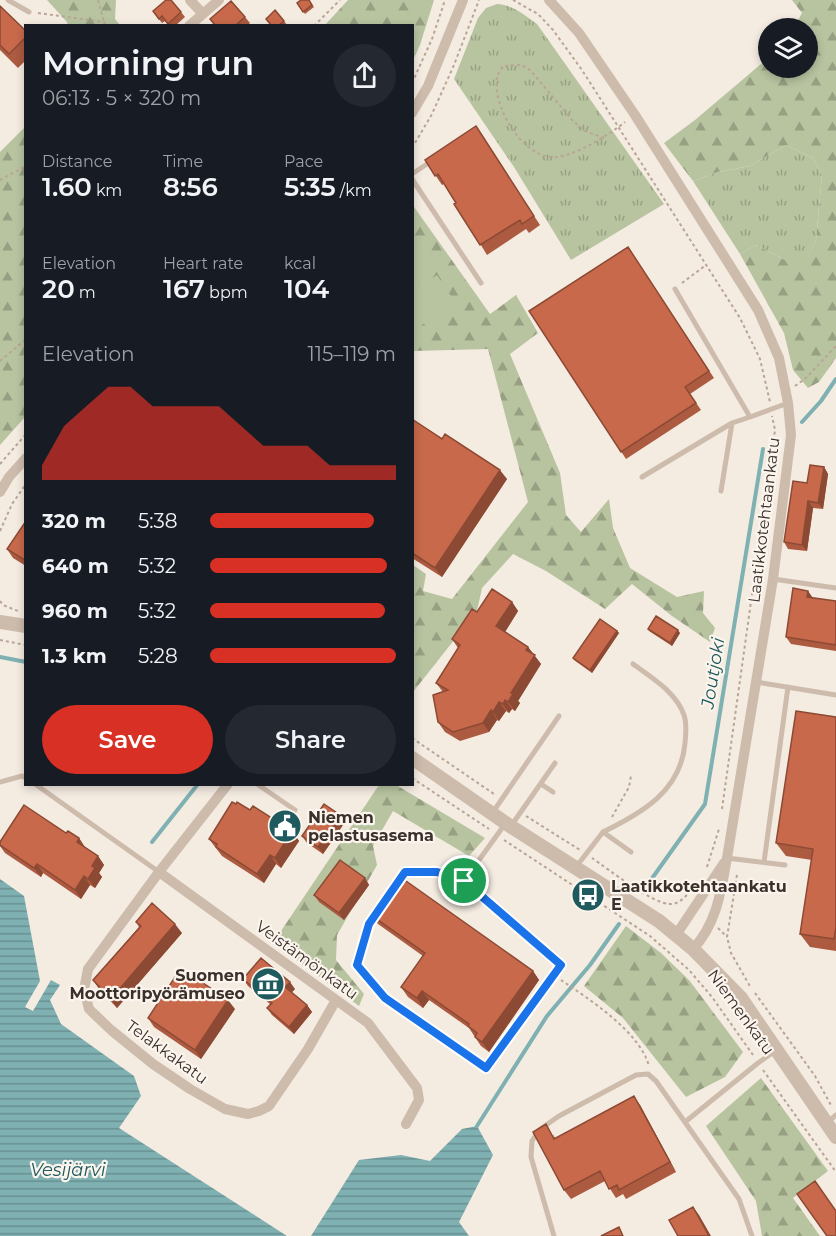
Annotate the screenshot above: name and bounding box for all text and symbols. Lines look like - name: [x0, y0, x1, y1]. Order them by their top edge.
- map controls: [758, 18, 818, 78]
- button: layers: [758, 18, 818, 78]
- text: Morning run: [42, 43, 254, 83]
- button: share: [333, 44, 396, 107]
- text: 06:13 · 5 × 320 m: [42, 86, 201, 110]
- text: Distance: [42, 152, 112, 171]
- text: Time: [163, 152, 203, 171]
- text: Pace: [284, 152, 323, 171]
- text: 1.60: [42, 171, 92, 203]
- text: 8:56: [163, 171, 218, 203]
- text: 5:35: [284, 171, 336, 203]
- text: km: [92, 181, 122, 200]
- text: /km: [336, 181, 372, 200]
- text: Elevation: [42, 254, 116, 273]
- text: Heart rate: [163, 254, 243, 273]
- text: kcal: [284, 254, 316, 273]
- text: 20: [42, 273, 75, 305]
- text: 167: [163, 273, 205, 305]
- text: 104: [284, 273, 329, 305]
- text: m: [75, 283, 96, 302]
- text: bpm: [205, 283, 248, 302]
- text: Elevation: [42, 342, 134, 366]
- text: 115–119 m: [308, 342, 396, 366]
- street label: Laatikkotehtaankatu: [744, 436, 784, 604]
- text: 320 m: [42, 509, 106, 533]
- text: 5:38: [138, 509, 178, 533]
- text: 640 m: [42, 554, 109, 578]
- text: 5:32: [138, 554, 176, 578]
- text: 960 m: [42, 599, 108, 623]
- text: 5:32: [138, 599, 176, 623]
- water label: Joutjoki: [696, 636, 729, 711]
- text: 1.3 km: [42, 644, 107, 668]
- text: 5:28: [138, 644, 178, 668]
- button: Save: [42, 705, 213, 774]
- button: Share: [225, 705, 396, 774]
- public building icon: Niemen pelastusasema: [267, 808, 303, 844]
- place label: Niemen pelastusasema: [308, 808, 434, 845]
- pin: [438, 855, 489, 906]
- icon: arrive: [447, 864, 480, 897]
- bus stop icon: Laatikkotehtaankatu E: [570, 877, 606, 913]
- place label: Laatikkotehtaankatu E: [611, 877, 787, 914]
- street label: Veistämönkatu: [252, 917, 362, 1003]
- place label: Suomen Moottoripyörämuseo: [70, 966, 245, 1003]
- museum icon: Suomen Moottoripyörämuseo: [250, 966, 286, 1002]
- street label: Niemenkatu: [704, 966, 778, 1058]
- street label: Telakkakatu: [122, 1016, 212, 1088]
- water label: Vesijärvi: [30, 1159, 106, 1181]

